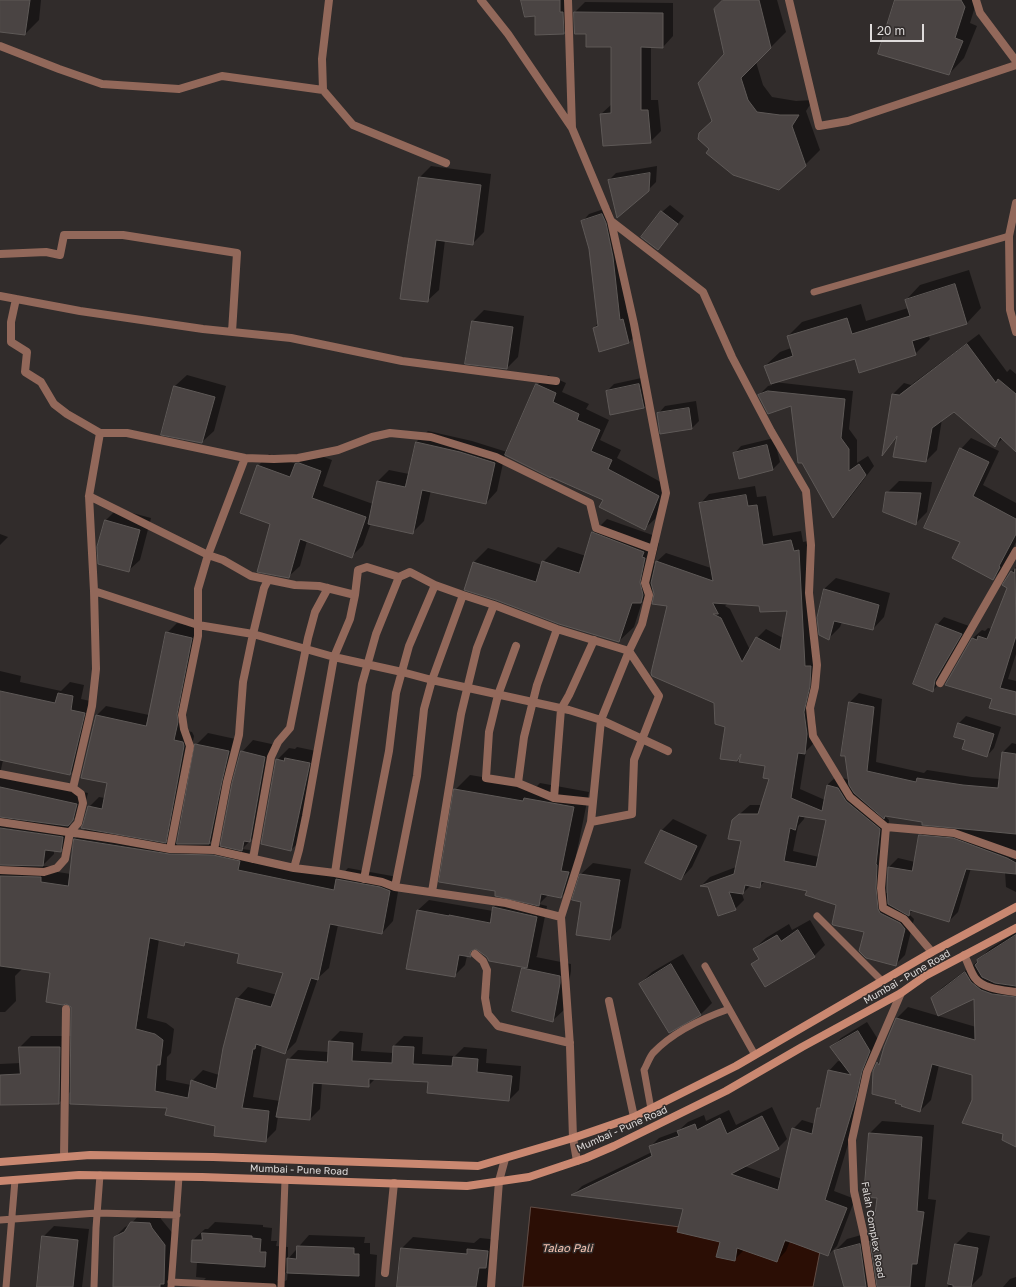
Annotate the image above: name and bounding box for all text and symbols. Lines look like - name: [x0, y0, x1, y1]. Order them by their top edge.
- scale bar: [872, 16, 926, 42]
- text: 20 m: [877, 23, 905, 38]
- street label: Mumbai - Pune Road: [861, 947, 953, 1007]
- street label: Mumbai - Pune Road: [575, 1104, 669, 1154]
- street label: Mumbai - Pune Road: [250, 1162, 348, 1178]
- street label: Falah Complex Road: [859, 1181, 887, 1279]
- water label: Talao Pali: [542, 1242, 592, 1256]

